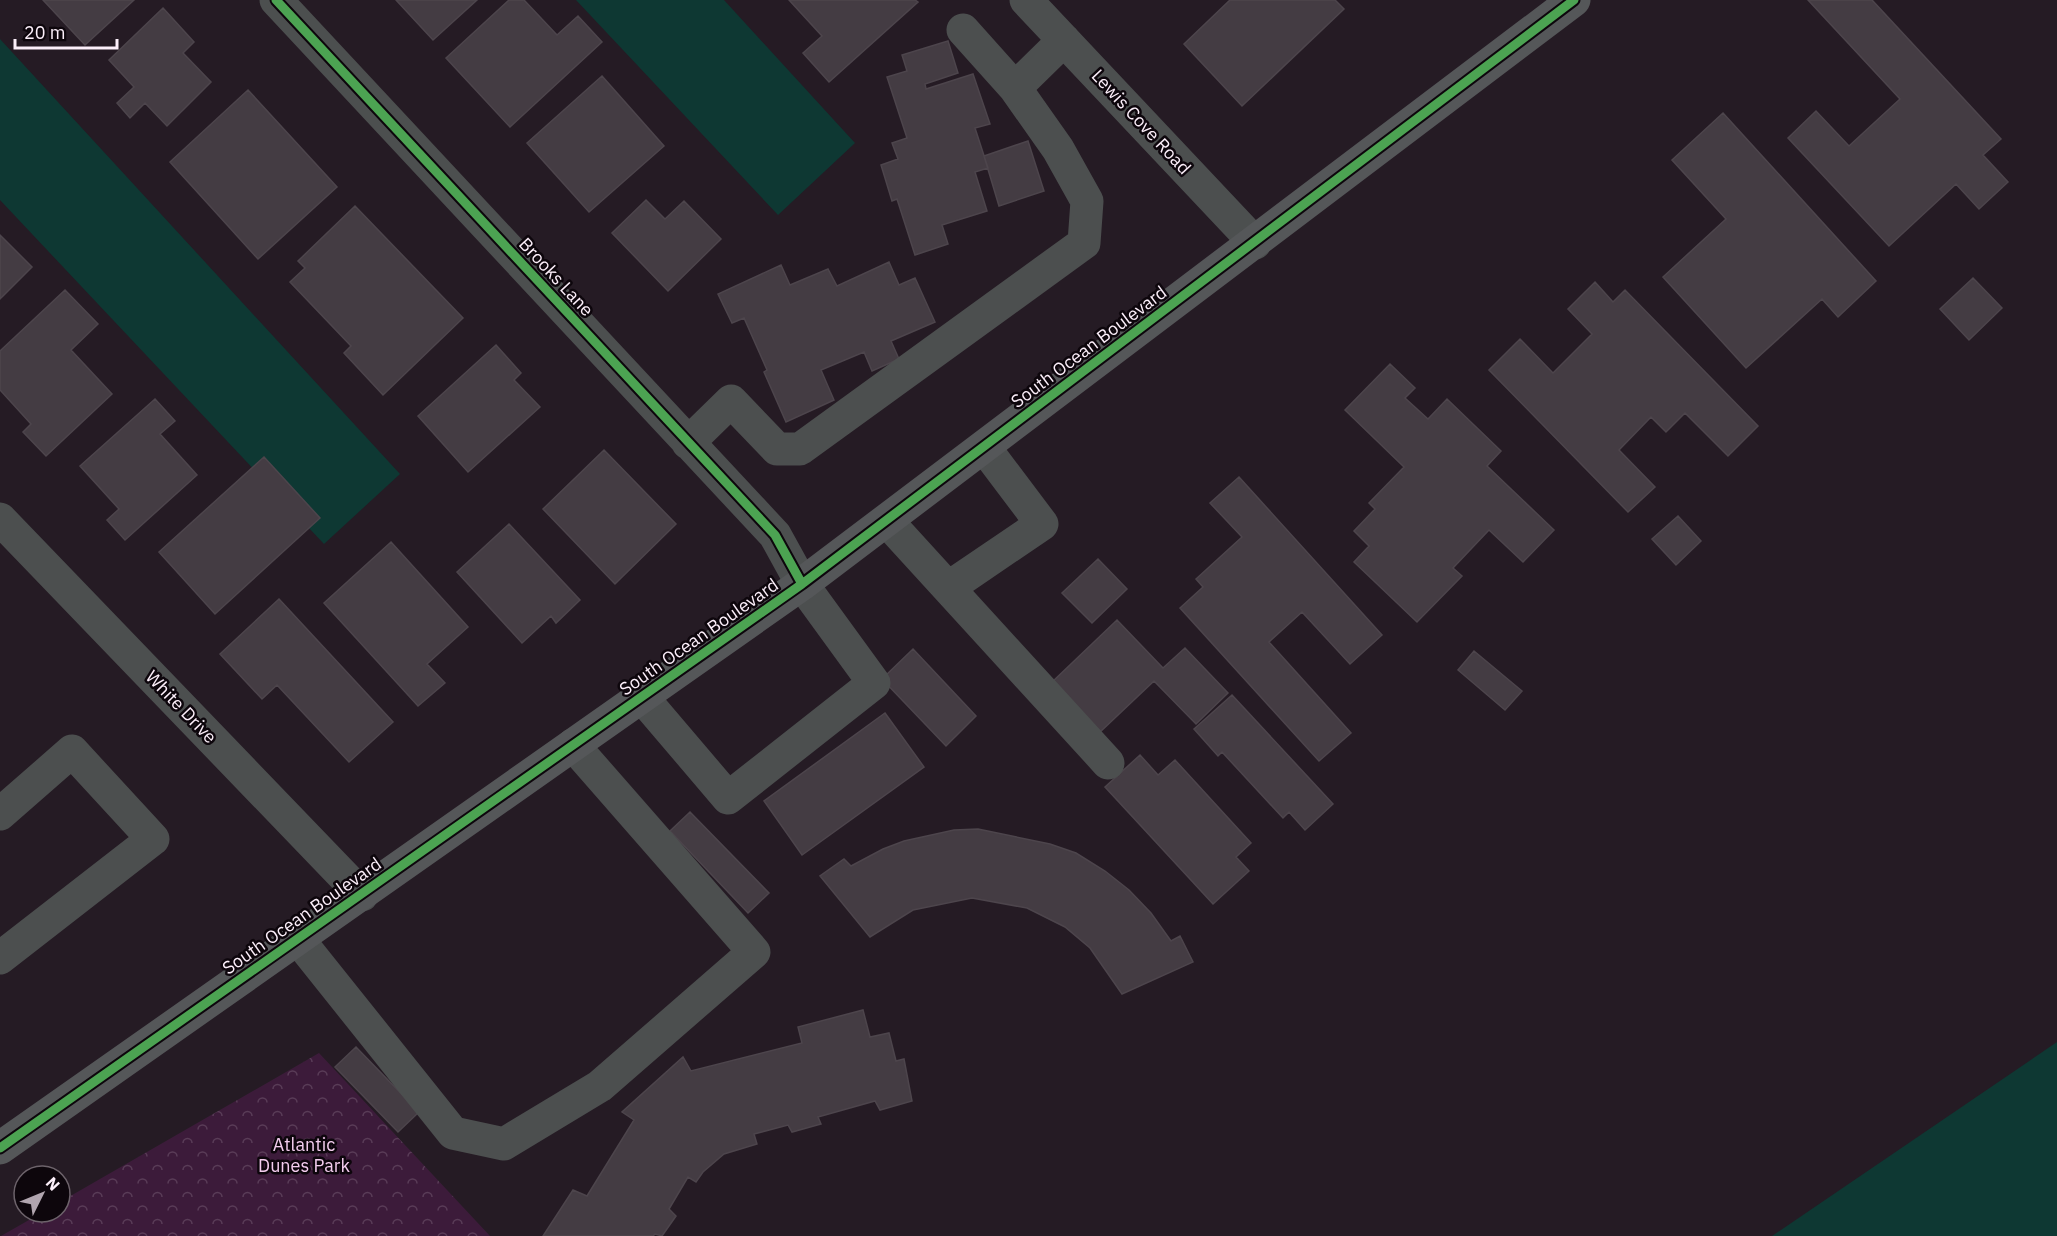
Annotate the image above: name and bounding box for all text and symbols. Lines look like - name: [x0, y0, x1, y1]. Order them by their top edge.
- scale bar: [15, 12, 117, 50]
- text: 20 m: [24, 21, 66, 44]
- street label: Lewis Cove Road: [1087, 64, 1196, 179]
- street label: Brooks Lane: [514, 232, 599, 321]
- street label: South Ocean Boulevard: [1006, 280, 1171, 413]
- street label: South Ocean Boulevard: [615, 573, 783, 700]
- street label: White Drive: [141, 665, 222, 748]
- street label: South Ocean Boulevard: [218, 852, 386, 979]
- park label: Atlantic Dunes Park: [258, 1133, 350, 1177]
- north arrow: [12, 1164, 72, 1224]
- text: N: [42, 1173, 64, 1195]

